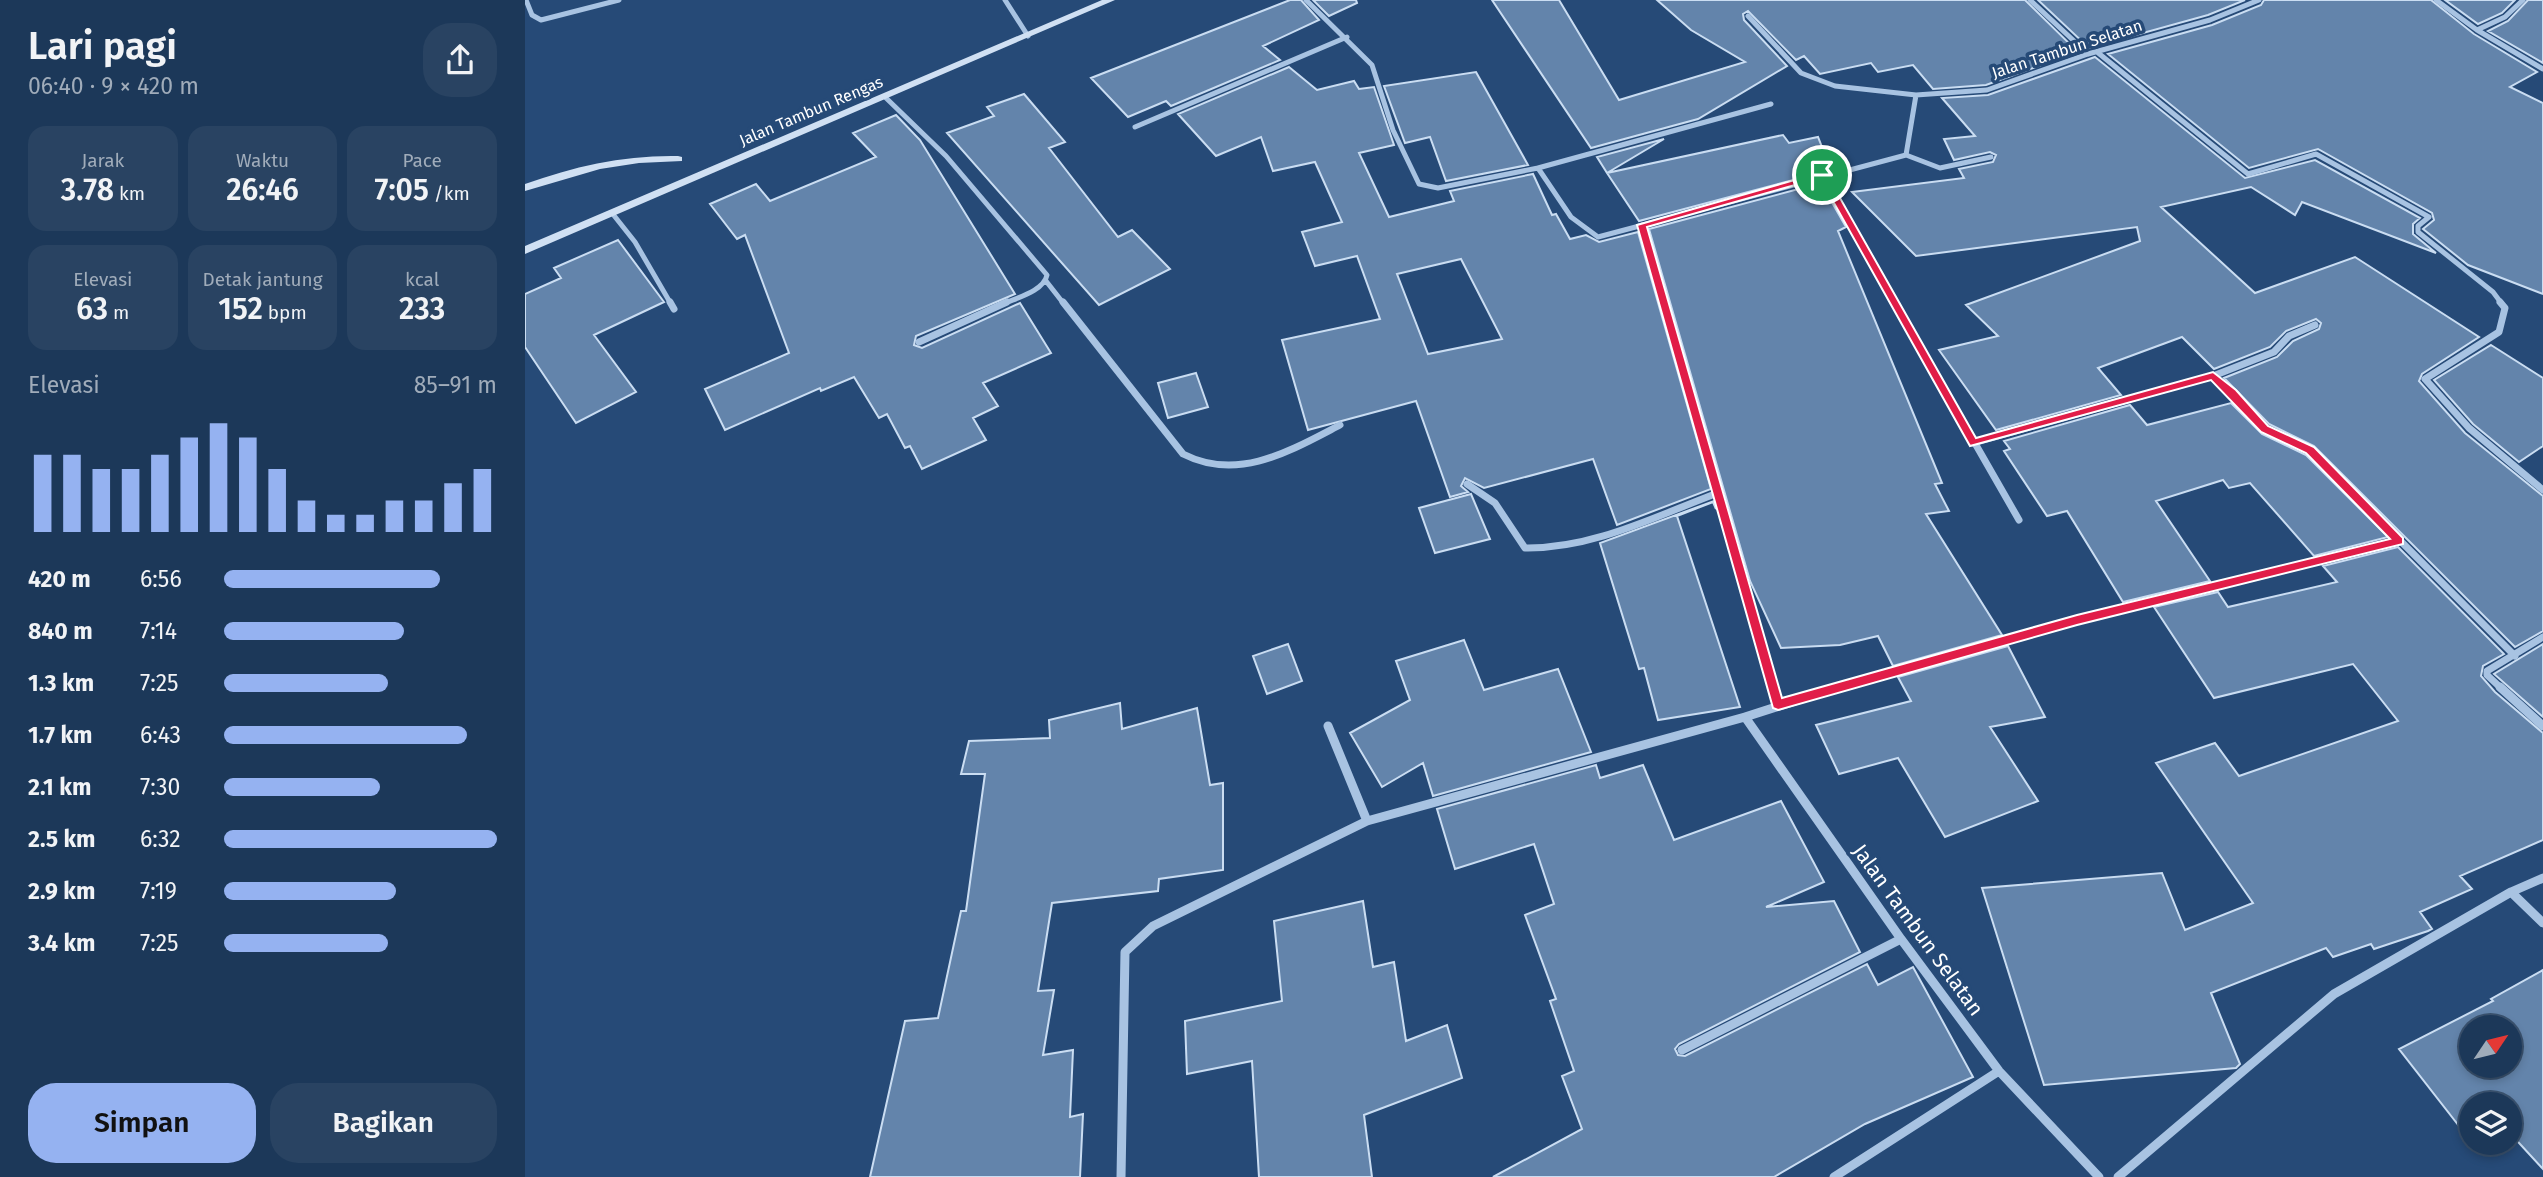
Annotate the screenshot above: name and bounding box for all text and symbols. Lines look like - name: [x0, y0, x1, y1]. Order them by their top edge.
- street label: Jalan Tambun Selatan: [1989, 16, 2145, 82]
- text: Lari pagi: [28, 23, 177, 69]
- button: share: [423, 23, 497, 97]
- text: 06:40 · 9 × 420 m: [28, 72, 199, 100]
- street label: Jalan Tambun Rengas: [736, 72, 886, 150]
- pin: [1792, 145, 1852, 205]
- text: Jarak: [81, 149, 124, 172]
- text: Waktu: [236, 149, 289, 172]
- text: Pace: [402, 149, 442, 172]
- icon: arrive: [1803, 156, 1841, 194]
- text: 3.78: [61, 172, 114, 208]
- text: 26:46: [226, 172, 299, 208]
- text: 7:05: [375, 172, 429, 208]
- text: km: [114, 182, 145, 205]
- text: /km: [429, 182, 470, 205]
- text: Elevasi: [73, 268, 132, 291]
- text: Detak jantung: [202, 268, 323, 291]
- text: kcal: [405, 268, 439, 291]
- text: 63: [76, 291, 108, 327]
- text: 152: [218, 291, 263, 327]
- text: 233: [399, 291, 445, 327]
- text: m: [108, 301, 129, 324]
- text: bpm: [263, 301, 307, 324]
- text: Elevasi: [28, 371, 100, 399]
- text: 85–91 m: [414, 371, 497, 399]
- text: 420 m: [28, 565, 91, 593]
- text: 6:56: [140, 565, 182, 593]
- text: 840 m: [28, 617, 93, 645]
- text: 7:14: [140, 617, 177, 645]
- text: 1.3 km: [28, 669, 94, 697]
- text: 7:25: [140, 669, 179, 697]
- text: 1.7 km: [28, 721, 93, 749]
- text: 6:43: [140, 721, 181, 749]
- text: 2.1 km: [28, 773, 91, 801]
- text: 7:30: [140, 773, 180, 801]
- text: 2.5 km: [28, 825, 96, 853]
- text: 6:32: [140, 825, 181, 853]
- street label: Jalan Tambun Selatan: [1847, 839, 1989, 1021]
- text: 2.9 km: [28, 877, 95, 905]
- text: 7:19: [140, 877, 177, 905]
- text: 3.4 km: [28, 929, 96, 957]
- text: 7:25: [140, 929, 179, 957]
- north arrow: [2459, 1015, 2522, 1078]
- map controls: [2459, 1015, 2522, 1155]
- button: Simpan: [28, 1083, 256, 1163]
- button: Bagikan: [270, 1083, 497, 1163]
- button: layers: [2459, 1092, 2522, 1155]

